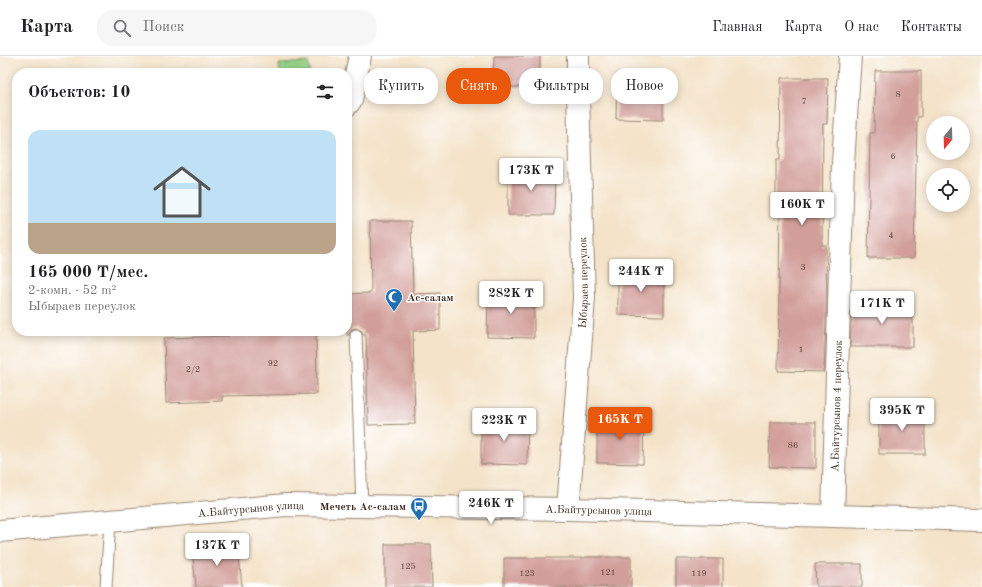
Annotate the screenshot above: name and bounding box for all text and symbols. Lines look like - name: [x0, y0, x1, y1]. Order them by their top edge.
- search box: [97, 10, 377, 46]
- icon: search: [111, 17, 133, 39]
- text: Карта: [20, 18, 73, 37]
- text: Поиск: [143, 20, 184, 35]
- text: Главная: [712, 20, 762, 34]
- text: Карта: [784, 20, 822, 34]
- text: О нас: [844, 20, 879, 34]
- text: Контакты: [901, 20, 962, 34]
- chip: Купить: [364, 68, 438, 104]
- chip: Снять: [446, 68, 511, 104]
- chip: Фильтры: [519, 68, 603, 104]
- chip: Новое: [611, 68, 678, 104]
- icon: filters: [314, 81, 336, 103]
- text: Объектов: 10: [28, 84, 130, 101]
- house number: 8: [895, 90, 901, 99]
- house number: 7: [801, 97, 807, 106]
- north arrow: [926, 116, 970, 160]
- map controls: [926, 116, 970, 212]
- house number: 6: [890, 152, 896, 161]
- icon: home: [146, 156, 218, 228]
- pin: 173K ₸: [498, 158, 564, 192]
- text: 173K ₸: [508, 164, 554, 177]
- button: locate: [926, 168, 970, 212]
- pin: 160K ₸: [769, 192, 835, 226]
- text: 160K ₸: [779, 198, 825, 211]
- house number: 4: [888, 231, 894, 240]
- street label: Ыбыраев переулок: [578, 236, 591, 329]
- pin: 244K ₸: [608, 259, 674, 293]
- house number: 3: [800, 263, 806, 272]
- text: 165 000 ₸/мес.: [28, 264, 148, 281]
- text: 244K ₸: [618, 265, 664, 278]
- pin: 282K ₸: [478, 281, 544, 315]
- text: 2-комн. · 52 m²: [28, 284, 116, 297]
- mosque icon: Ас-салам: [384, 287, 404, 312]
- text: 282K ₸: [488, 287, 534, 300]
- pin: 171K ₸: [849, 291, 915, 325]
- place label: Ас-салам: [407, 293, 454, 304]
- text: 171K ₸: [859, 297, 905, 310]
- text: Ыбыраев переулок: [28, 300, 136, 313]
- street label: А.Байтурсынов 4 переулок: [830, 340, 845, 472]
- house number: 1: [798, 345, 804, 354]
- house number: 92: [268, 359, 278, 368]
- house number: 2/2: [186, 365, 200, 374]
- pin: 395K ₸: [869, 398, 935, 432]
- text: 395K ₸: [879, 404, 925, 417]
- pin: 165K ₸: [587, 407, 653, 441]
- pin: 223K ₸: [471, 408, 537, 442]
- text: 165K ₸: [597, 413, 643, 426]
- text: 223K ₸: [481, 414, 527, 427]
- house number: 86: [788, 441, 798, 450]
- pin: 246K ₸: [458, 491, 524, 525]
- bus stop icon: Мечеть Ас-салам: [409, 496, 429, 521]
- text: 246K ₸: [468, 497, 514, 510]
- street label: А.Байтурсынов улица: [197, 501, 305, 520]
- place label: Мечеть Ас-салам: [320, 502, 406, 513]
- street label: А.Байтурсынов улица: [545, 505, 653, 518]
- pin: 137K ₸: [184, 533, 250, 567]
- text: 137K ₸: [194, 539, 240, 552]
- house number: 125: [400, 562, 416, 571]
- house number: 121: [600, 568, 616, 577]
- house number: 123: [519, 569, 535, 578]
- house number: 119: [691, 569, 707, 578]

